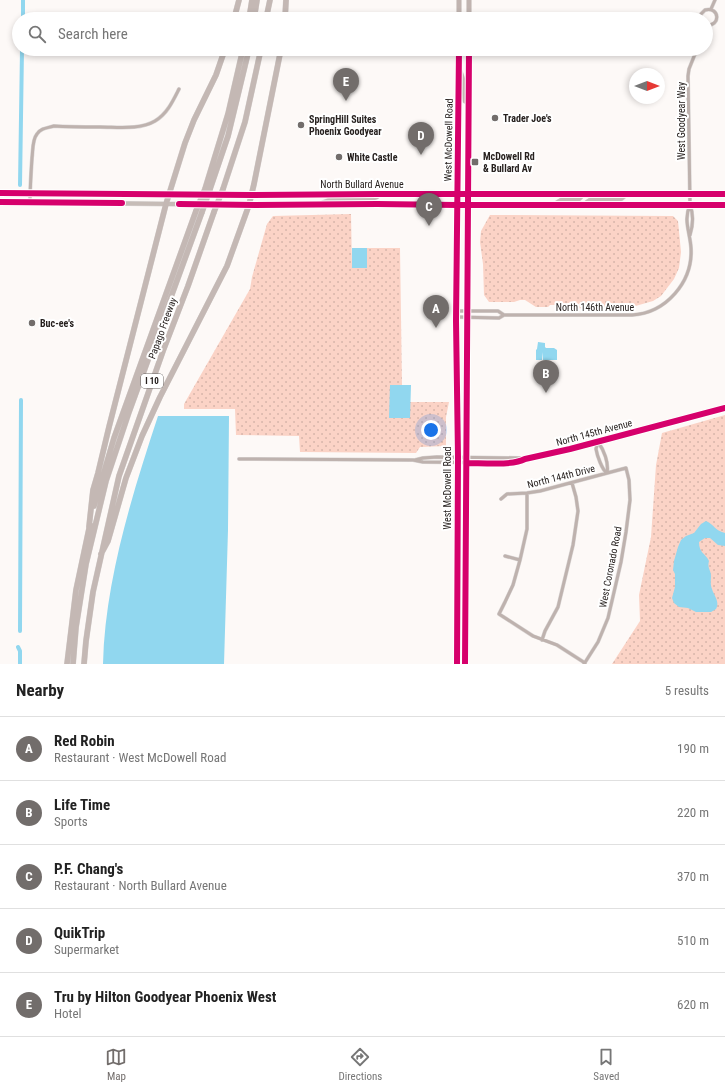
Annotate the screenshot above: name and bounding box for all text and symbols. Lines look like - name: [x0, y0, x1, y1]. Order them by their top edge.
- search box: [12, 12, 713, 56]
- icon: search: [26, 23, 48, 45]
- text: Search here: [58, 25, 128, 43]
- pin: E: [333, 68, 359, 101]
- north arrow: [629, 68, 665, 104]
- street label: West Goodyear Way: [676, 82, 687, 160]
- street label: West McDowell Road: [442, 98, 455, 182]
- marker: Trader Joe's: [490, 113, 500, 123]
- place label: Trader Joe's: [503, 113, 552, 124]
- place label: SpringHill Suites Phoenix Goodyear: [309, 114, 382, 137]
- marker: SpringHill Suites Phoenix Goodyear: [296, 120, 306, 130]
- pin: D: [408, 122, 434, 155]
- place label: McDowell Rd & Bullard Av: [483, 151, 535, 174]
- marker: White Castle: [334, 152, 344, 162]
- place label: White Castle: [347, 152, 398, 163]
- marker: McDowell Rd & Bullard Av: [470, 157, 480, 167]
- street label: North Bullard Avenue: [320, 179, 404, 190]
- pin: C: [416, 193, 442, 226]
- pin: A: [423, 295, 449, 328]
- street label: Papago Freeway: [146, 296, 179, 360]
- street label: North 146th Avenue: [556, 302, 634, 313]
- marker: Buc-ee's: [27, 318, 37, 328]
- place label: Buc-ee's: [40, 318, 74, 329]
- pin: B: [533, 360, 559, 393]
- road number: I 10: [141, 374, 163, 388]
- street label: North 145th Avenue: [555, 417, 634, 448]
- your location: [421, 420, 441, 440]
- street label: West McDowell Road: [442, 446, 453, 530]
- street label: North 144th Drive: [526, 463, 596, 490]
- street label: West Coronado Road: [597, 525, 624, 609]
- text: Nearby: [16, 680, 64, 700]
- text: 5 results: [665, 683, 709, 698]
- text: Red Robin: [54, 732, 115, 750]
- text: A: [25, 741, 33, 756]
- text: 190 m: [677, 741, 709, 756]
- text: Restaurant · West McDowell Road: [54, 750, 226, 765]
- text: Life Time: [54, 796, 110, 814]
- text: B: [25, 805, 33, 820]
- text: 220 m: [677, 805, 709, 820]
- text: Sports: [54, 814, 88, 829]
- text: P.F. Chang's: [54, 860, 123, 878]
- text: C: [25, 869, 33, 884]
- text: 370 m: [677, 869, 709, 884]
- text: Restaurant · North Bullard Avenue: [54, 878, 227, 893]
- text: QuikTrip: [54, 924, 105, 942]
- text: D: [25, 933, 33, 948]
- text: 510 m: [677, 933, 709, 948]
- text: Supermarket: [54, 942, 119, 957]
- text: Tru by Hilton Goodyear Phoenix West: [54, 988, 276, 1006]
- text: E: [26, 997, 32, 1012]
- text: 620 m: [677, 997, 709, 1012]
- text: Hotel: [54, 1006, 82, 1021]
- tab: Map: [105, 1046, 127, 1083]
- tab: Directions: [338, 1046, 382, 1083]
- tab: Saved: [593, 1046, 620, 1083]

